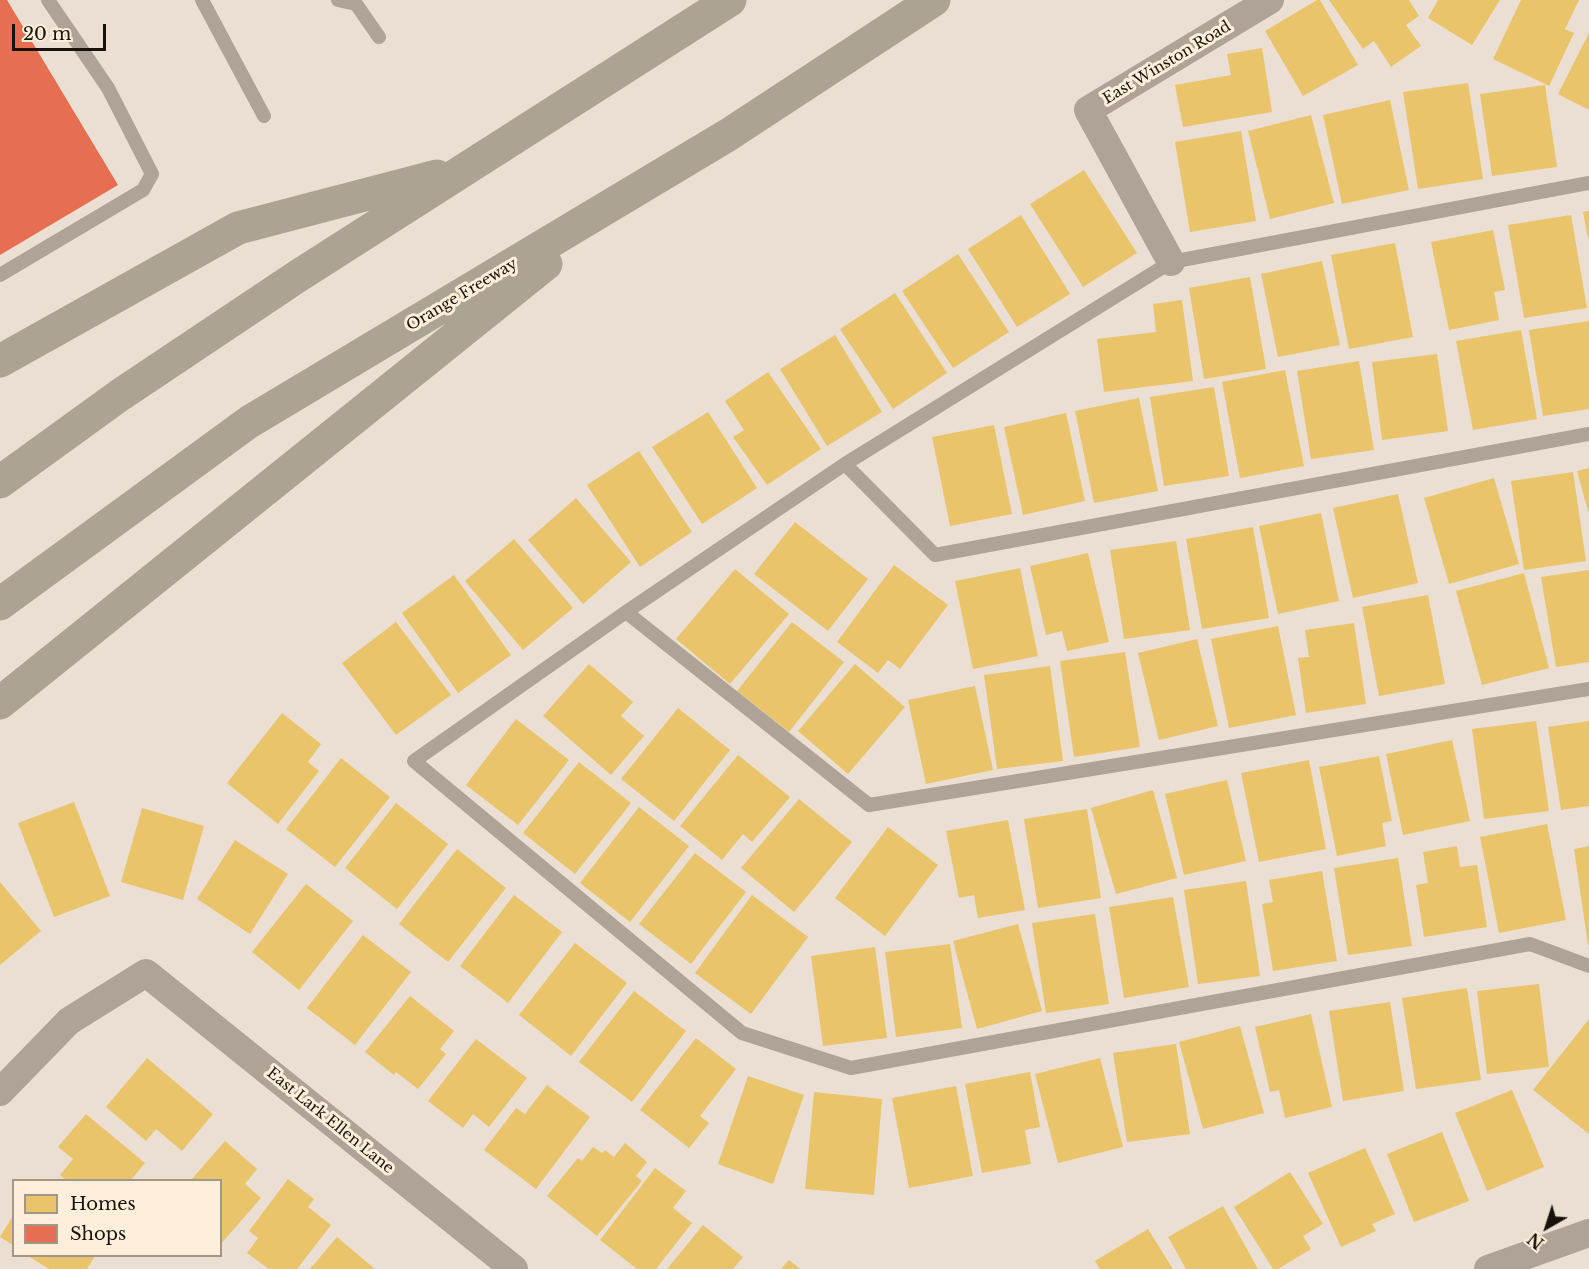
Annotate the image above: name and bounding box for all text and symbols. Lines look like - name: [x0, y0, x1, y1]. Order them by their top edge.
- scale bar: [15, 12, 110, 50]
- street label: East Winston Road: [1100, 18, 1234, 108]
- text: 20 m: [23, 23, 71, 45]
- street label: Orange Freeway: [403, 255, 521, 335]
- street label: East Lark Ellen Lane: [263, 1064, 397, 1178]
- legend: [12, 1179, 222, 1257]
- text: Homes: [70, 1193, 136, 1215]
- north arrow: [1517, 1197, 1577, 1257]
- text: Shops: [70, 1223, 126, 1245]
- text: N: [1524, 1228, 1548, 1253]

